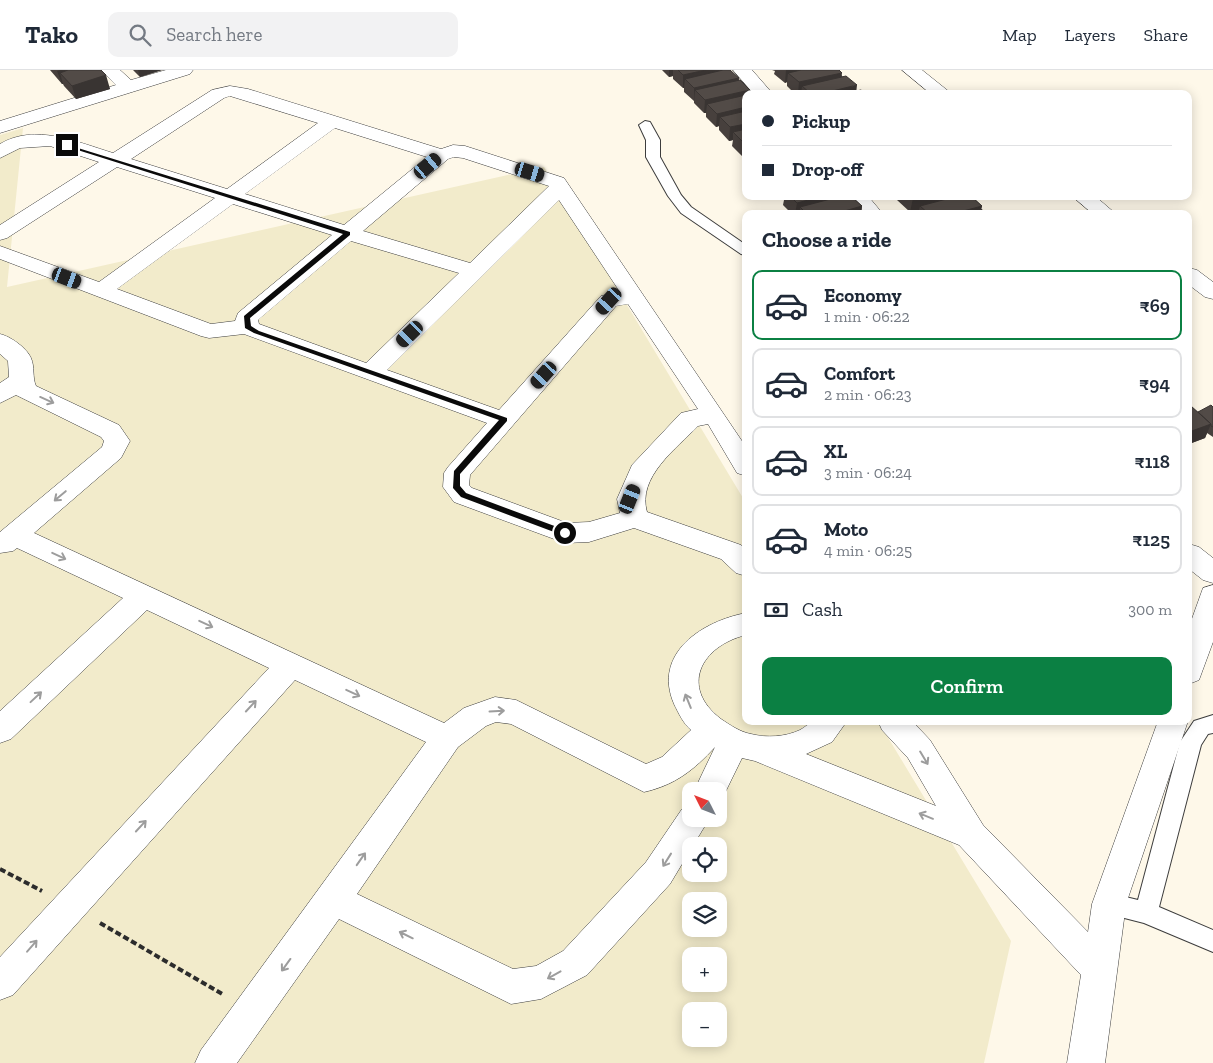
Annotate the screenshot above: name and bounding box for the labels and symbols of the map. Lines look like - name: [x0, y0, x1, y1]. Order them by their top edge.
- route end: [56, 134, 78, 156]
- car: [411, 151, 444, 181]
- car: [513, 160, 546, 184]
- car: [50, 266, 83, 290]
- car: [593, 285, 624, 317]
- car: [393, 318, 426, 350]
- car: [528, 359, 559, 391]
- one-way arrow: [39, 396, 54, 406]
- car: [617, 482, 642, 516]
- one-way arrow: [53, 490, 66, 502]
- route start: [554, 522, 576, 544]
- one-way arrow: [51, 551, 66, 561]
- one-way arrow: [198, 620, 213, 630]
- one-way arrow: [345, 689, 360, 698]
- one-way arrow: [29, 691, 42, 703]
- one-way arrow: [683, 694, 693, 709]
- one-way arrow: [245, 700, 257, 713]
- one-way arrow: [489, 707, 505, 716]
- one-way arrow: [920, 751, 930, 765]
- north arrow: [682, 782, 728, 828]
- one-way arrow: [919, 811, 934, 821]
- one-way arrow: [135, 819, 147, 832]
- one-way arrow: [356, 852, 366, 866]
- one-way arrow: [661, 852, 671, 866]
- one-way arrow: [399, 930, 414, 939]
- one-way arrow: [26, 940, 38, 953]
- one-way arrow: [281, 958, 291, 972]
- one-way arrow: [547, 971, 562, 980]

